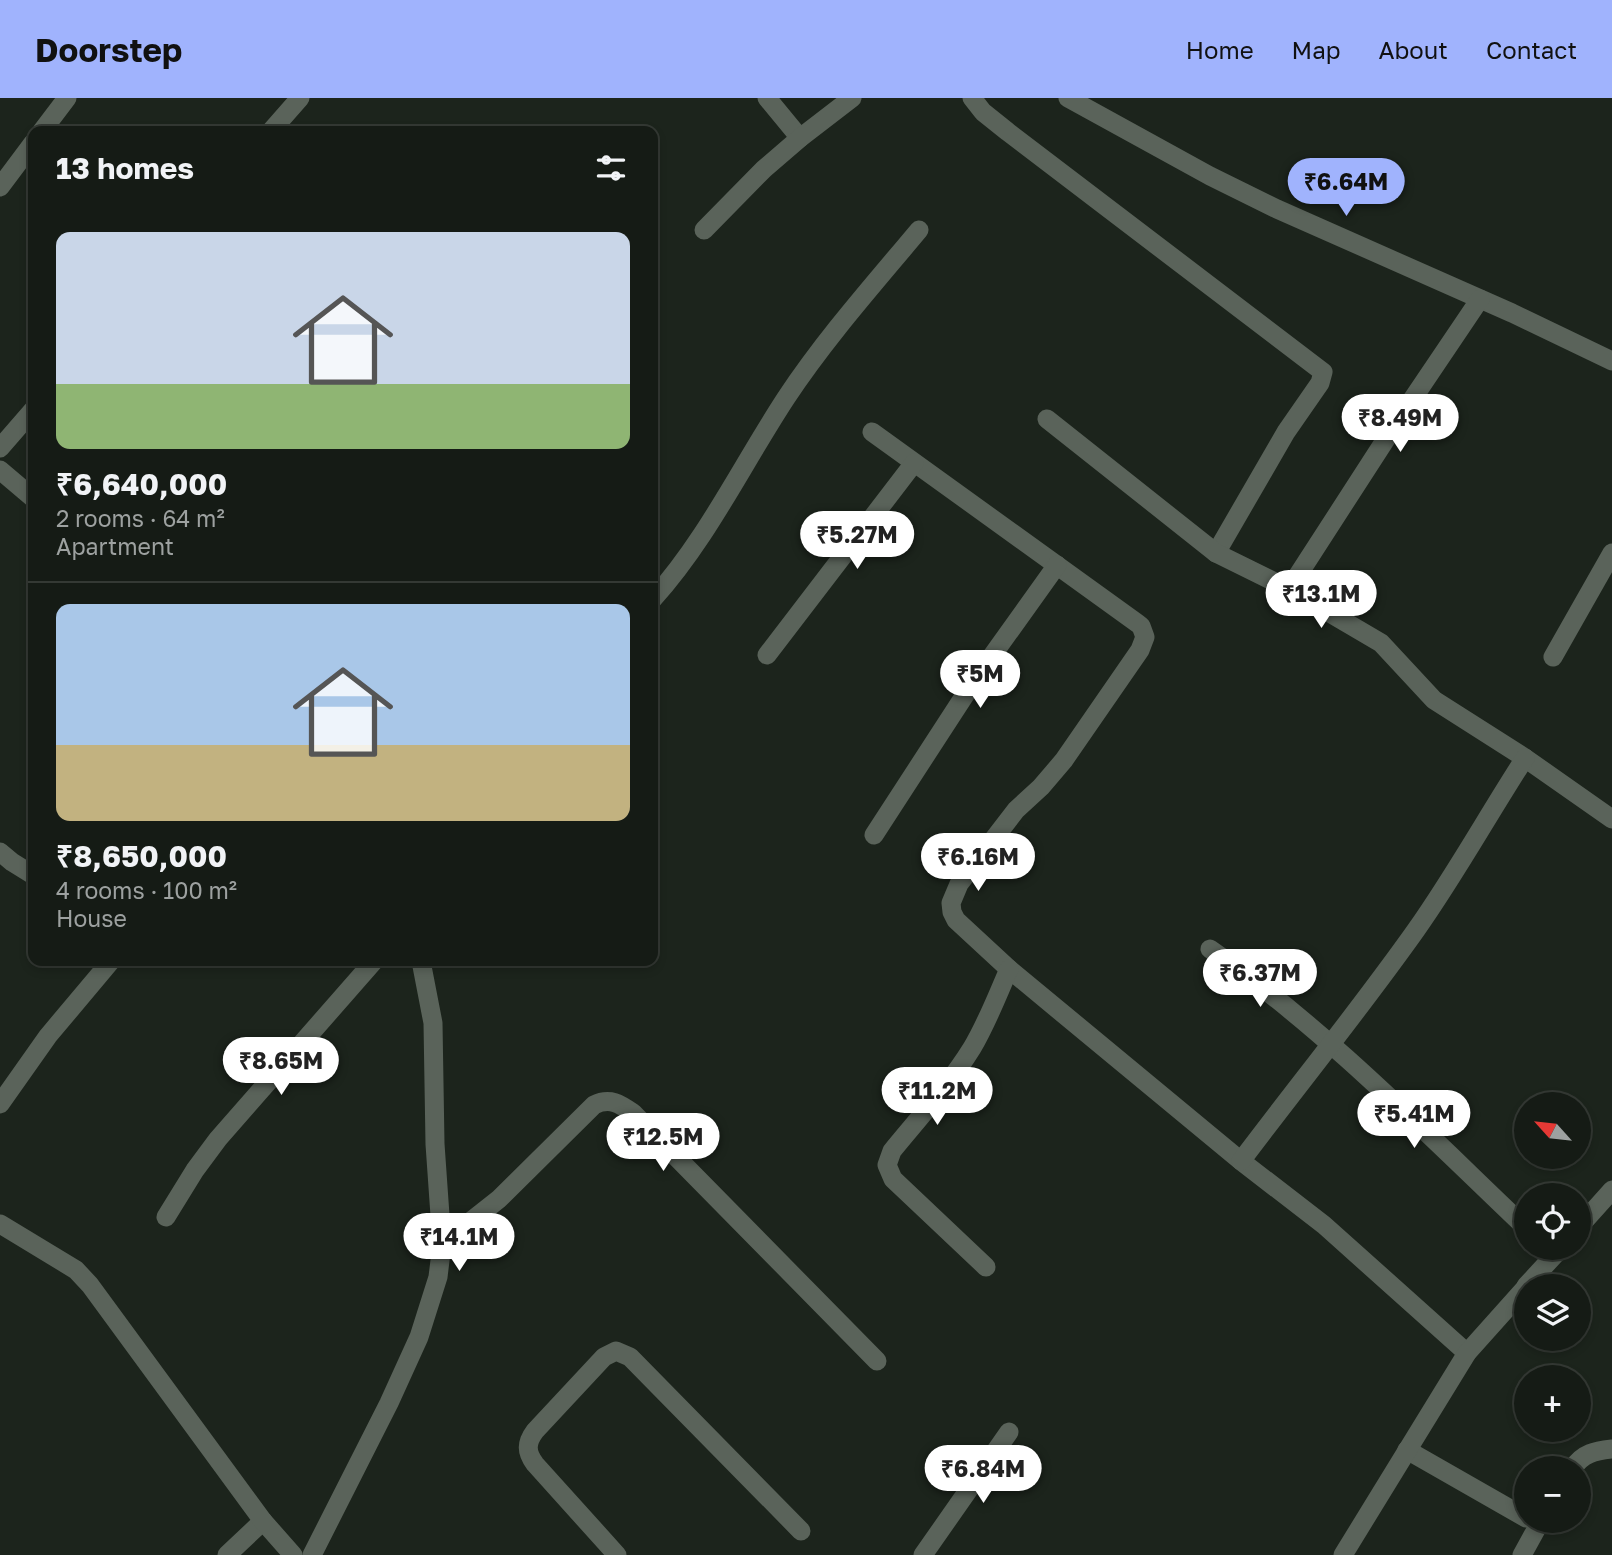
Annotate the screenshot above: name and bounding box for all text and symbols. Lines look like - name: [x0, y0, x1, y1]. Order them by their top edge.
- text: Doorstep: [35, 30, 182, 69]
- text: Home: [1186, 35, 1254, 64]
- text: Map: [1292, 35, 1341, 64]
- text: About: [1379, 35, 1448, 64]
- text: Contact: [1486, 35, 1577, 64]
- icon: filters: [592, 149, 630, 187]
- text: 13 homes: [56, 150, 194, 186]
- pin: ₹6.64M: [1289, 158, 1403, 218]
- text: ₹6.64M: [1304, 167, 1388, 195]
- icon: home: [280, 277, 406, 403]
- pin: ₹8.49M: [1343, 394, 1457, 454]
- text: ₹8.49M: [1358, 403, 1442, 431]
- text: ₹6,640,000: [56, 466, 227, 502]
- text: 2 rooms · 64 m²: [56, 504, 225, 532]
- pin: ₹5.27M: [800, 512, 914, 571]
- text: ₹5.27M: [816, 520, 898, 548]
- text: Apartment: [56, 532, 174, 560]
- pin: ₹13.1M: [1264, 570, 1378, 630]
- text: ₹13.1M: [1282, 579, 1360, 607]
- icon: home: [280, 649, 406, 775]
- pin: ₹5M: [946, 650, 1014, 710]
- text: ₹5M: [956, 659, 1004, 687]
- pin: ₹6.16M: [921, 834, 1035, 893]
- text: ₹8,650,000: [56, 838, 227, 874]
- text: ₹6.16M: [937, 842, 1019, 870]
- text: 4 rooms · 100 m²: [56, 876, 237, 904]
- text: House: [56, 904, 127, 932]
- pin: ₹6.37M: [1203, 950, 1317, 1009]
- text: ₹6.37M: [1219, 958, 1301, 986]
- pin: ₹8.65M: [224, 1038, 338, 1097]
- text: ₹8.65M: [239, 1046, 323, 1074]
- pin: ₹11.2M: [880, 1068, 994, 1127]
- text: ₹11.2M: [898, 1076, 976, 1104]
- pin: ₹5.41M: [1357, 1090, 1471, 1150]
- north arrow: [1514, 1092, 1591, 1169]
- map controls: [1514, 1092, 1591, 1533]
- text: ₹5.41M: [1373, 1099, 1455, 1127]
- pin: ₹12.5M: [606, 1114, 720, 1173]
- text: ₹12.5M: [623, 1122, 703, 1150]
- button: locate: [1514, 1183, 1591, 1260]
- pin: ₹14.1M: [402, 1214, 516, 1273]
- text: ₹14.1M: [419, 1222, 499, 1250]
- button: layers: [1514, 1274, 1591, 1351]
- button: +: [1514, 1365, 1591, 1442]
- pin: ₹6.84M: [926, 1446, 1040, 1505]
- text: ₹6.84M: [941, 1454, 1025, 1482]
- button: −: [1514, 1456, 1591, 1533]

